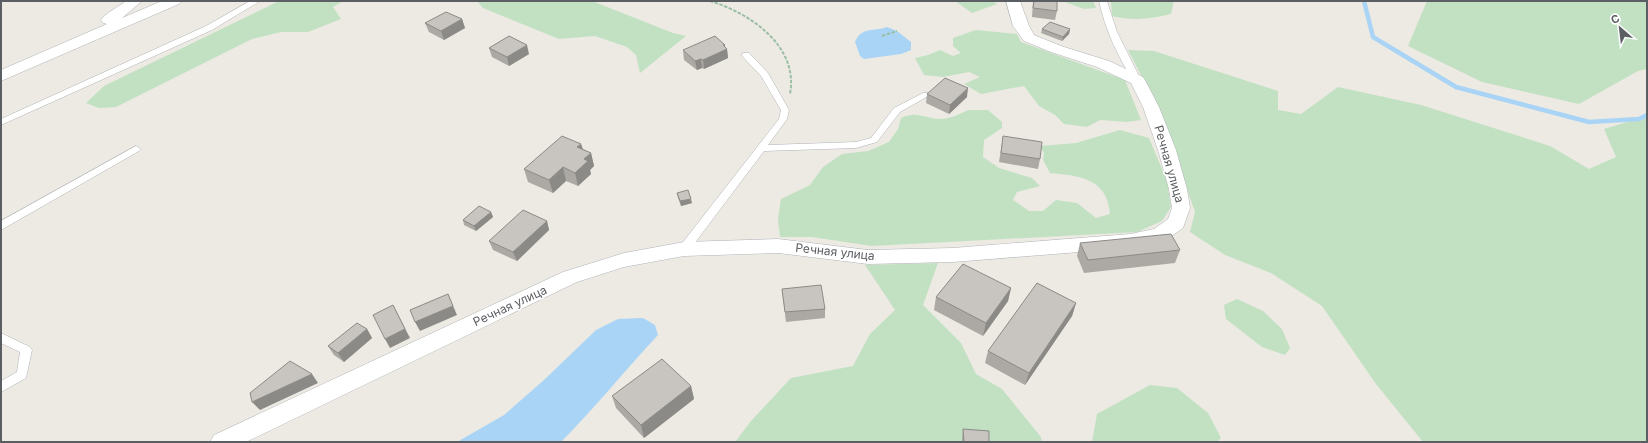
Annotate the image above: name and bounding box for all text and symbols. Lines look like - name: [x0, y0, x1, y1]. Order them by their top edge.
- north arrow: [1600, 8, 1640, 48]
- text: С: [1608, 11, 1622, 27]
- street label: Речная улица: [1151, 124, 1188, 204]
- street label: Речная улица: [795, 240, 875, 263]
- street label: Речная улица: [471, 282, 549, 329]

